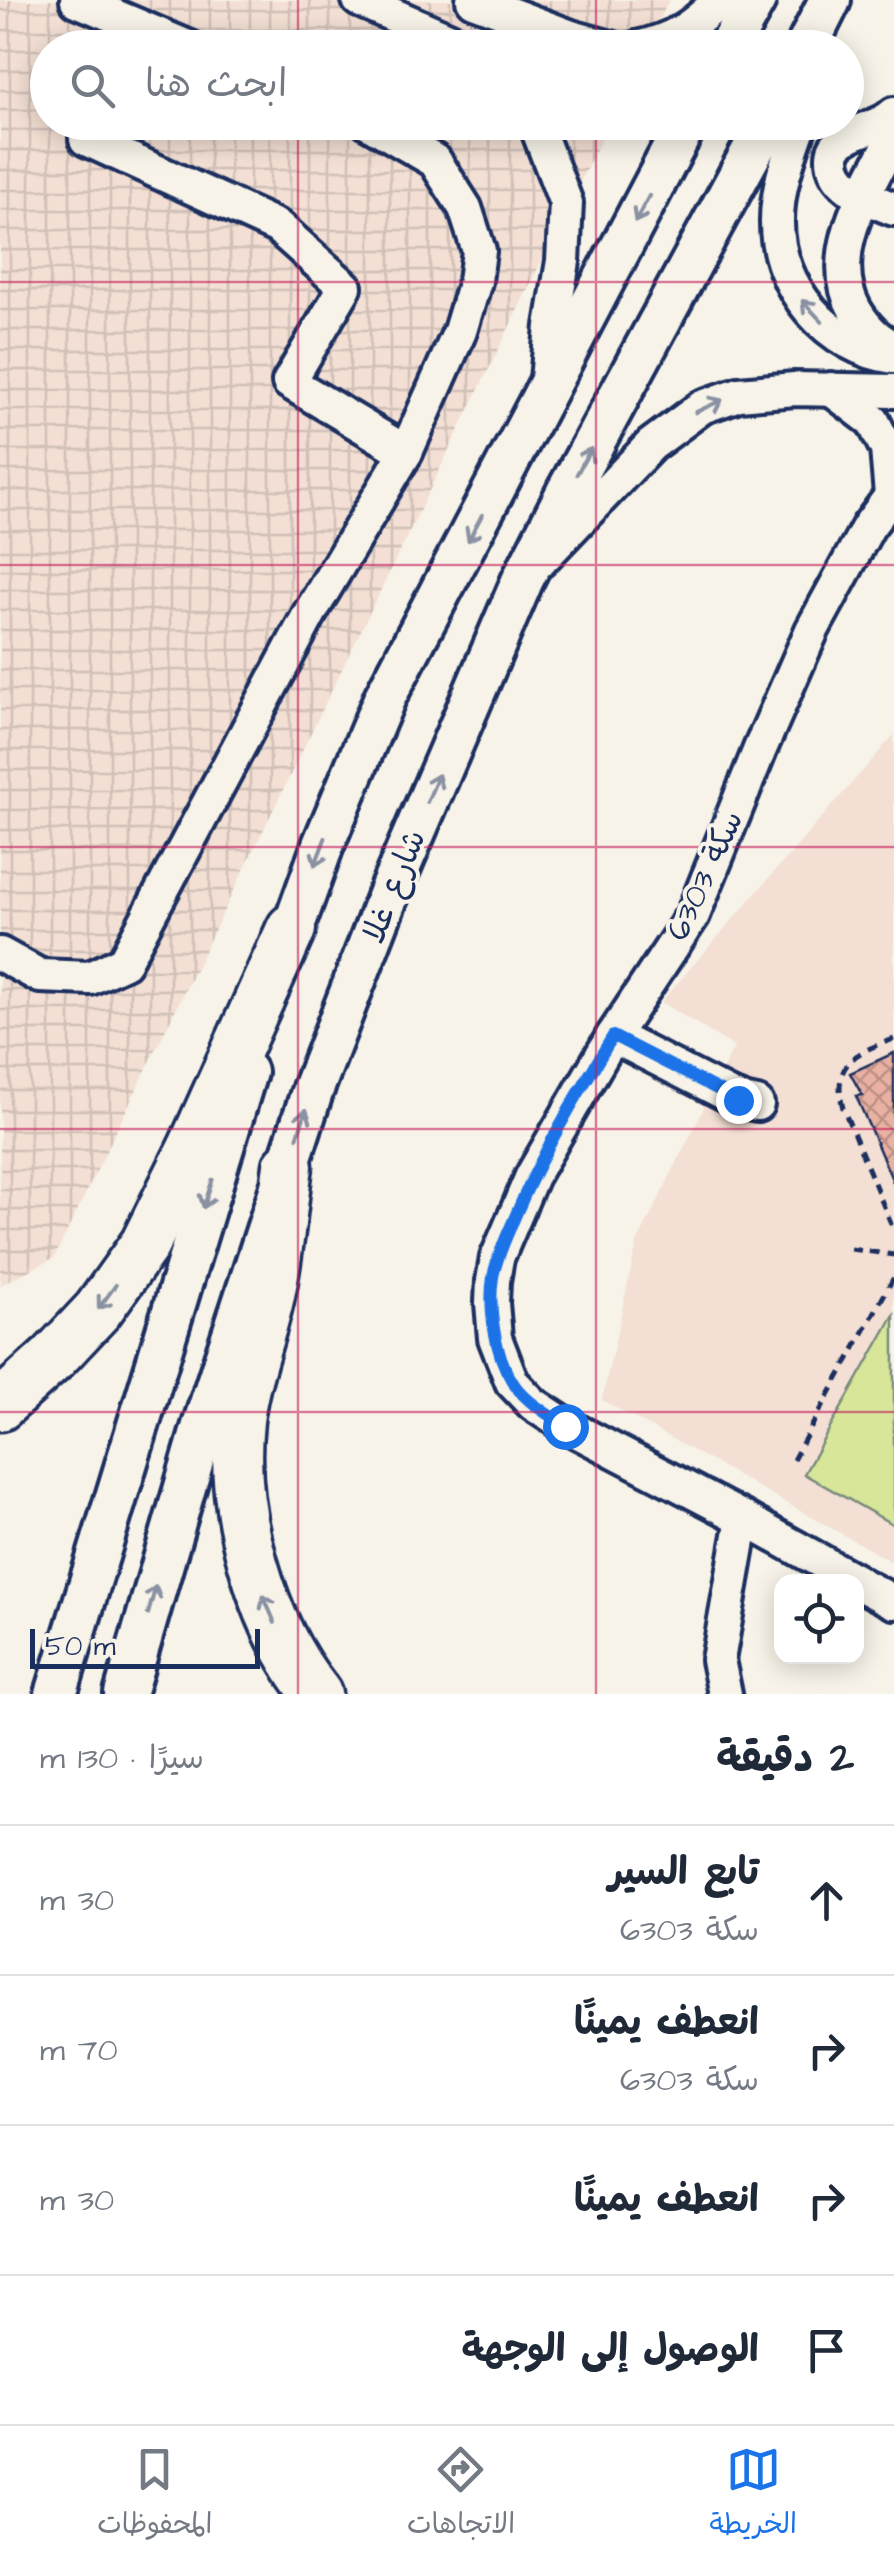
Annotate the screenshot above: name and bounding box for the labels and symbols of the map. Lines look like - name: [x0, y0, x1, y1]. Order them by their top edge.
- one-way arrow: [632, 193, 651, 223]
- one-way arrow: [800, 299, 824, 323]
- one-way arrow: [693, 396, 723, 415]
- one-way arrow: [574, 447, 594, 477]
- one-way arrow: [464, 512, 484, 542]
- one-way arrow: [425, 773, 443, 804]
- street label: سكة 6303: [656, 803, 755, 948]
- street label: شارع غلا: [351, 823, 438, 950]
- one-way arrow: [310, 837, 328, 867]
- route end: [716, 1078, 762, 1124]
- one-way arrow: [295, 1108, 313, 1140]
- one-way arrow: [197, 1178, 215, 1209]
- one-way arrow: [97, 1283, 118, 1310]
- route start: [543, 1404, 589, 1450]
- one-way arrow: [144, 1585, 162, 1617]
- one-way arrow: [259, 1594, 277, 1625]
- scale bar: [30, 1624, 260, 1668]

